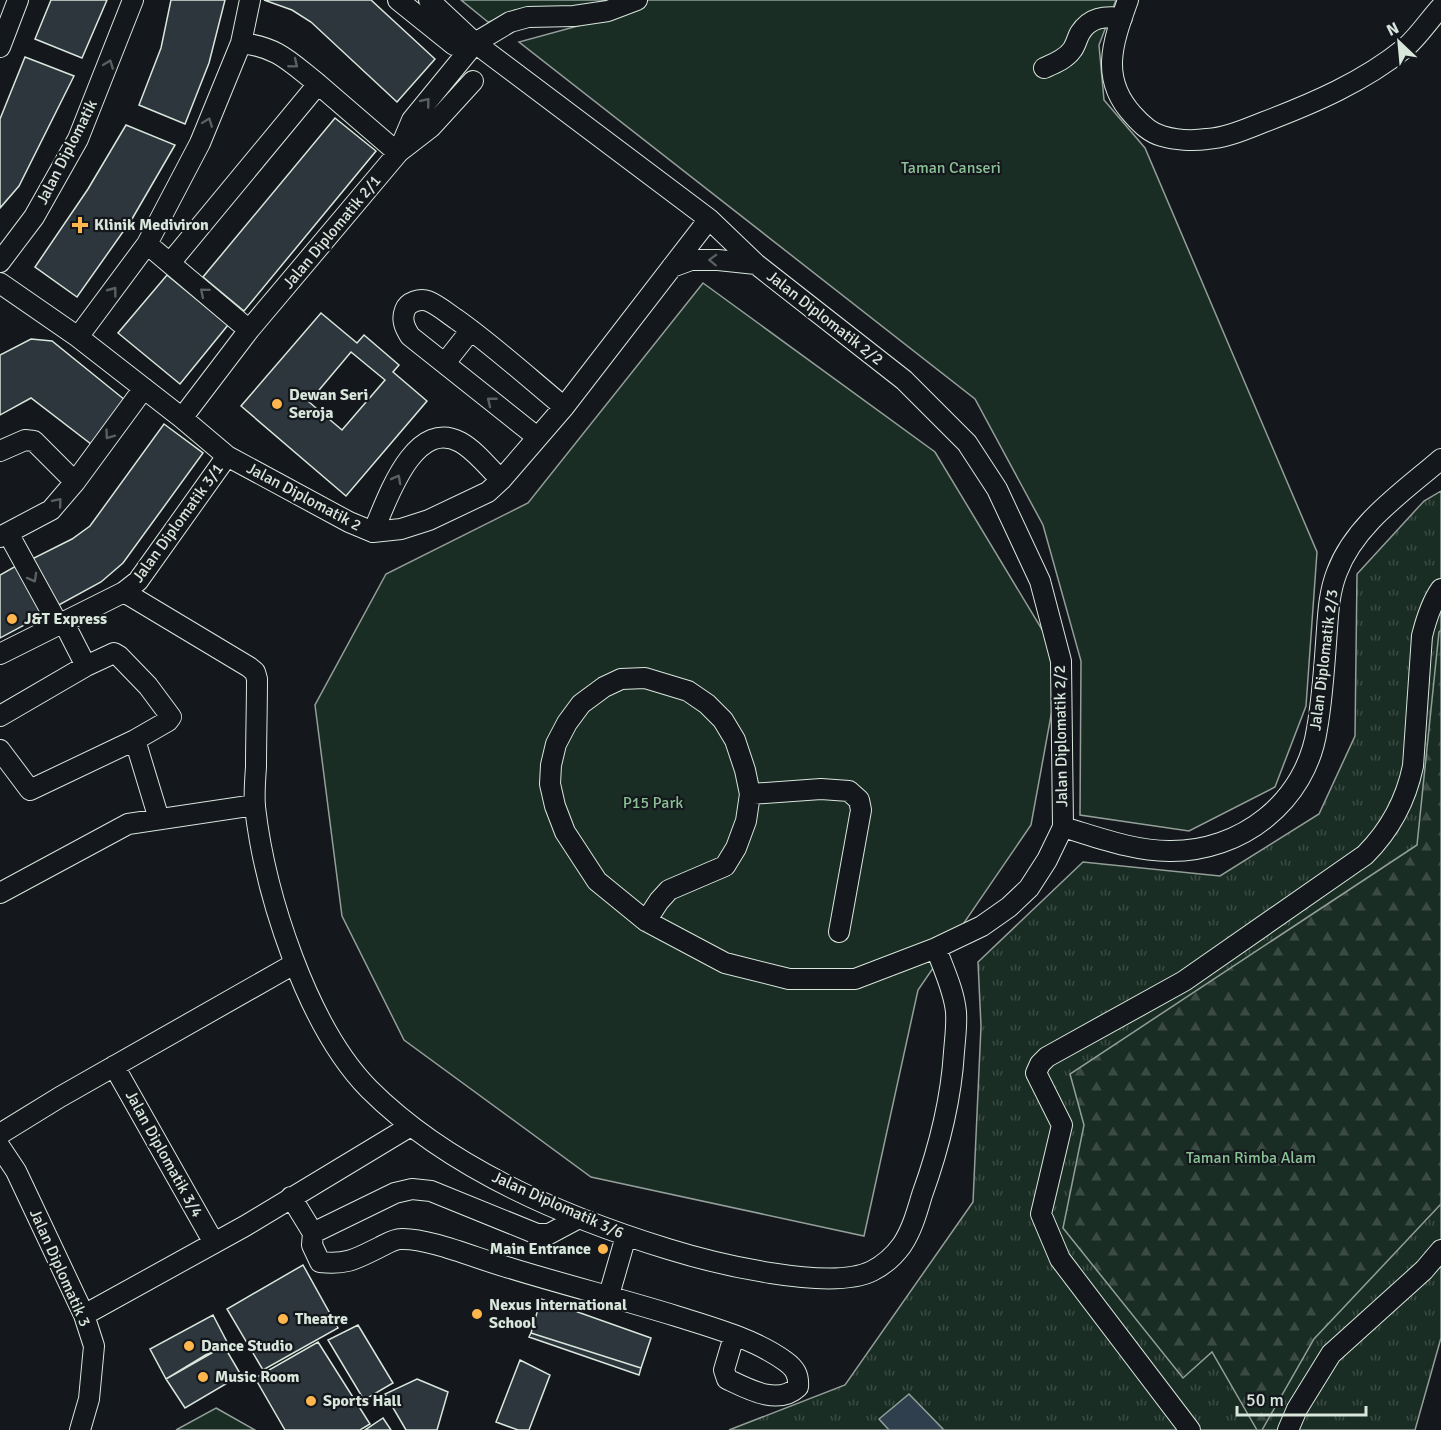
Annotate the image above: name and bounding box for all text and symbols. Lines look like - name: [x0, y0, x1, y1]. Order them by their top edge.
- north arrow: [1369, 12, 1429, 72]
- text: N: [1383, 18, 1402, 41]
- one-way arrow: [287, 57, 298, 68]
- one-way arrow: [101, 59, 114, 70]
- street label: Jalan Diplomatik: [32, 96, 102, 208]
- one-way arrow: [419, 98, 430, 109]
- one-way arrow: [201, 117, 214, 127]
- park label: Taman Canseri: [901, 158, 1001, 178]
- street label: Jalan Diplomatik 2/1: [279, 171, 385, 293]
- place label: Klinik Mediviron: [94, 215, 209, 235]
- marker: Klinik Mediviron: [71, 216, 89, 234]
- one-way arrow: [709, 254, 718, 267]
- street label: Jalan Diplomatik 2/2: [763, 266, 887, 370]
- one-way arrow: [105, 286, 116, 297]
- one-way arrow: [200, 288, 211, 299]
- place label: Dewan Seri Seroja: [289, 385, 368, 423]
- marker: Dewan Seri Seroja: [270, 397, 284, 411]
- one-way arrow: [487, 397, 498, 408]
- one-way arrow: [106, 428, 117, 439]
- street label: Jalan Diplomatik 2: [243, 458, 365, 536]
- street label: Jalan Diplomatik 3/1: [128, 460, 228, 586]
- one-way arrow: [390, 475, 401, 486]
- one-way arrow: [51, 498, 62, 509]
- one-way arrow: [26, 572, 37, 582]
- street label: Jalan Diplomatik 2/3: [1305, 588, 1343, 732]
- place label: J&T Express: [24, 609, 107, 629]
- marker: J&T Express: [5, 612, 19, 626]
- street label: Jalan Diplomatik 2/2: [1050, 665, 1072, 807]
- park label: P15 Park: [623, 793, 683, 813]
- street label: Jalan Diplomatik 3/4: [121, 1087, 207, 1221]
- park label: Taman Rimba Alam: [1186, 1148, 1316, 1168]
- street label: Jalan Diplomatik 3/6: [489, 1167, 627, 1243]
- street label: Jalan Diplomatik 3: [25, 1206, 95, 1330]
- place label: Main Entrance: [490, 1239, 591, 1259]
- marker: Main Entrance: [596, 1242, 610, 1256]
- place label: Nexus International School: [489, 1295, 627, 1333]
- marker: Nexus International School: [470, 1307, 484, 1321]
- place label: Theatre: [295, 1309, 348, 1329]
- marker: Theatre: [276, 1312, 290, 1326]
- place label: Dance Studio: [201, 1336, 293, 1356]
- marker: Dance Studio: [182, 1339, 196, 1353]
- place label: Music Room: [215, 1367, 299, 1387]
- marker: Music Room: [196, 1370, 210, 1384]
- scale bar: [1237, 1379, 1366, 1417]
- text: 50 m: [1246, 1389, 1284, 1411]
- place label: Sports Hall: [323, 1391, 401, 1411]
- marker: Sports Hall: [304, 1394, 318, 1408]

